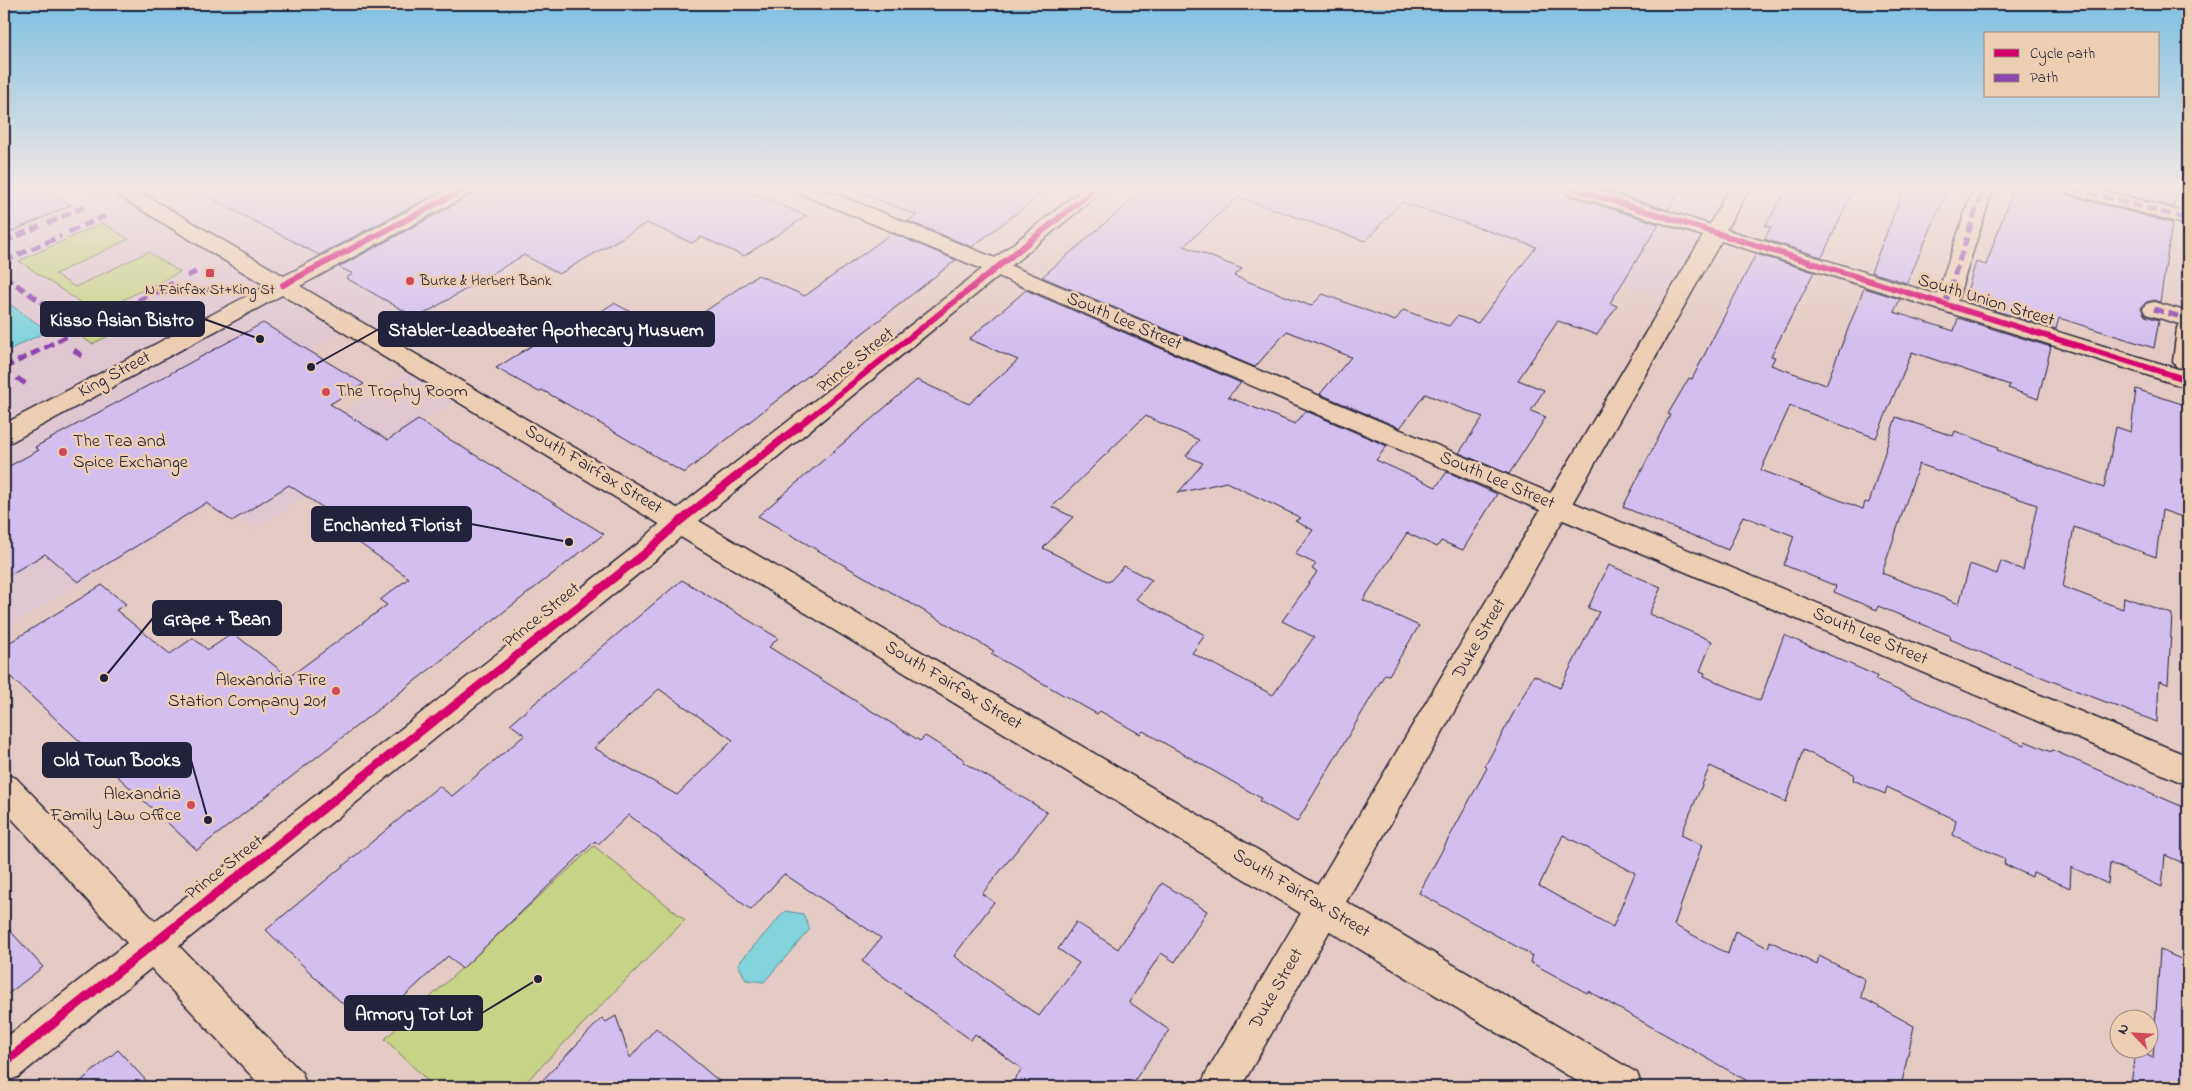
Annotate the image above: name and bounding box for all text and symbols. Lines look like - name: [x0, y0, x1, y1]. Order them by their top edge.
- legend: [1984, 32, 2160, 98]
- text: Cycle path: [2030, 43, 2095, 66]
- text: Path: [2030, 67, 2058, 89]
- marker: N Fairfax St+King St: [204, 267, 216, 279]
- street label: South Union Street: [1914, 268, 2058, 334]
- place label: Burke & Herbert Bank: [419, 270, 552, 292]
- marker: Burke & Herbert Bank: [404, 275, 416, 287]
- place label: N Fairfax St+King St: [145, 279, 275, 302]
- street label: South Lee Street: [1062, 286, 1186, 358]
- callout: Kisso Asian Bistro: [41, 302, 204, 336]
- text: Kisso Asian Bistro: [50, 308, 194, 335]
- callout: Stabler-Leadbeater Apothecary Musuem: [379, 312, 714, 346]
- text: Stabler-Leadbeater Apothecary Musuem: [388, 318, 704, 347]
- street label: Prince Street: [812, 322, 900, 400]
- street label: King Street: [74, 345, 156, 406]
- place label: The Trophy Room: [336, 379, 468, 405]
- marker: The Trophy Room: [320, 386, 332, 398]
- street label: South Fairfax Street: [519, 419, 667, 521]
- place label: The Tea and Spice Exchange: [73, 429, 189, 477]
- street label: South Lee Street: [1435, 445, 1559, 517]
- marker: The Tea and Spice Exchange: [57, 446, 69, 458]
- callout: Enchanted Florist: [312, 507, 471, 541]
- text: Enchanted Florist: [322, 513, 462, 540]
- street label: Prince Street: [498, 577, 586, 655]
- street label: Duke Street: [1446, 594, 1514, 685]
- callout: Grape + Bean: [153, 601, 281, 635]
- street label: South Lee Street: [1808, 601, 1932, 673]
- text: Grape + Bean: [163, 607, 271, 634]
- street label: South Fairfax Street: [879, 635, 1027, 737]
- place label: Alexandria Fire Station Company 201: [168, 668, 327, 715]
- marker: Alexandria Fire Station Company 201: [330, 685, 342, 697]
- callout: Old Town Books: [43, 743, 191, 777]
- text: Old Town Books: [53, 748, 181, 775]
- place label: Alexandria Family Law Office: [49, 782, 182, 829]
- marker: Alexandria Family Law Office: [185, 799, 197, 811]
- street label: Prince Street: [180, 829, 270, 907]
- street label: South Fairfax Street: [1227, 843, 1375, 945]
- street label: Duke Street: [1243, 944, 1311, 1035]
- callout: Armory Tot Lot: [345, 996, 482, 1030]
- text: Armory Tot Lot: [355, 1002, 474, 1031]
- north arrow: [2110, 1008, 2160, 1058]
- text: N: [2112, 1020, 2135, 1038]

